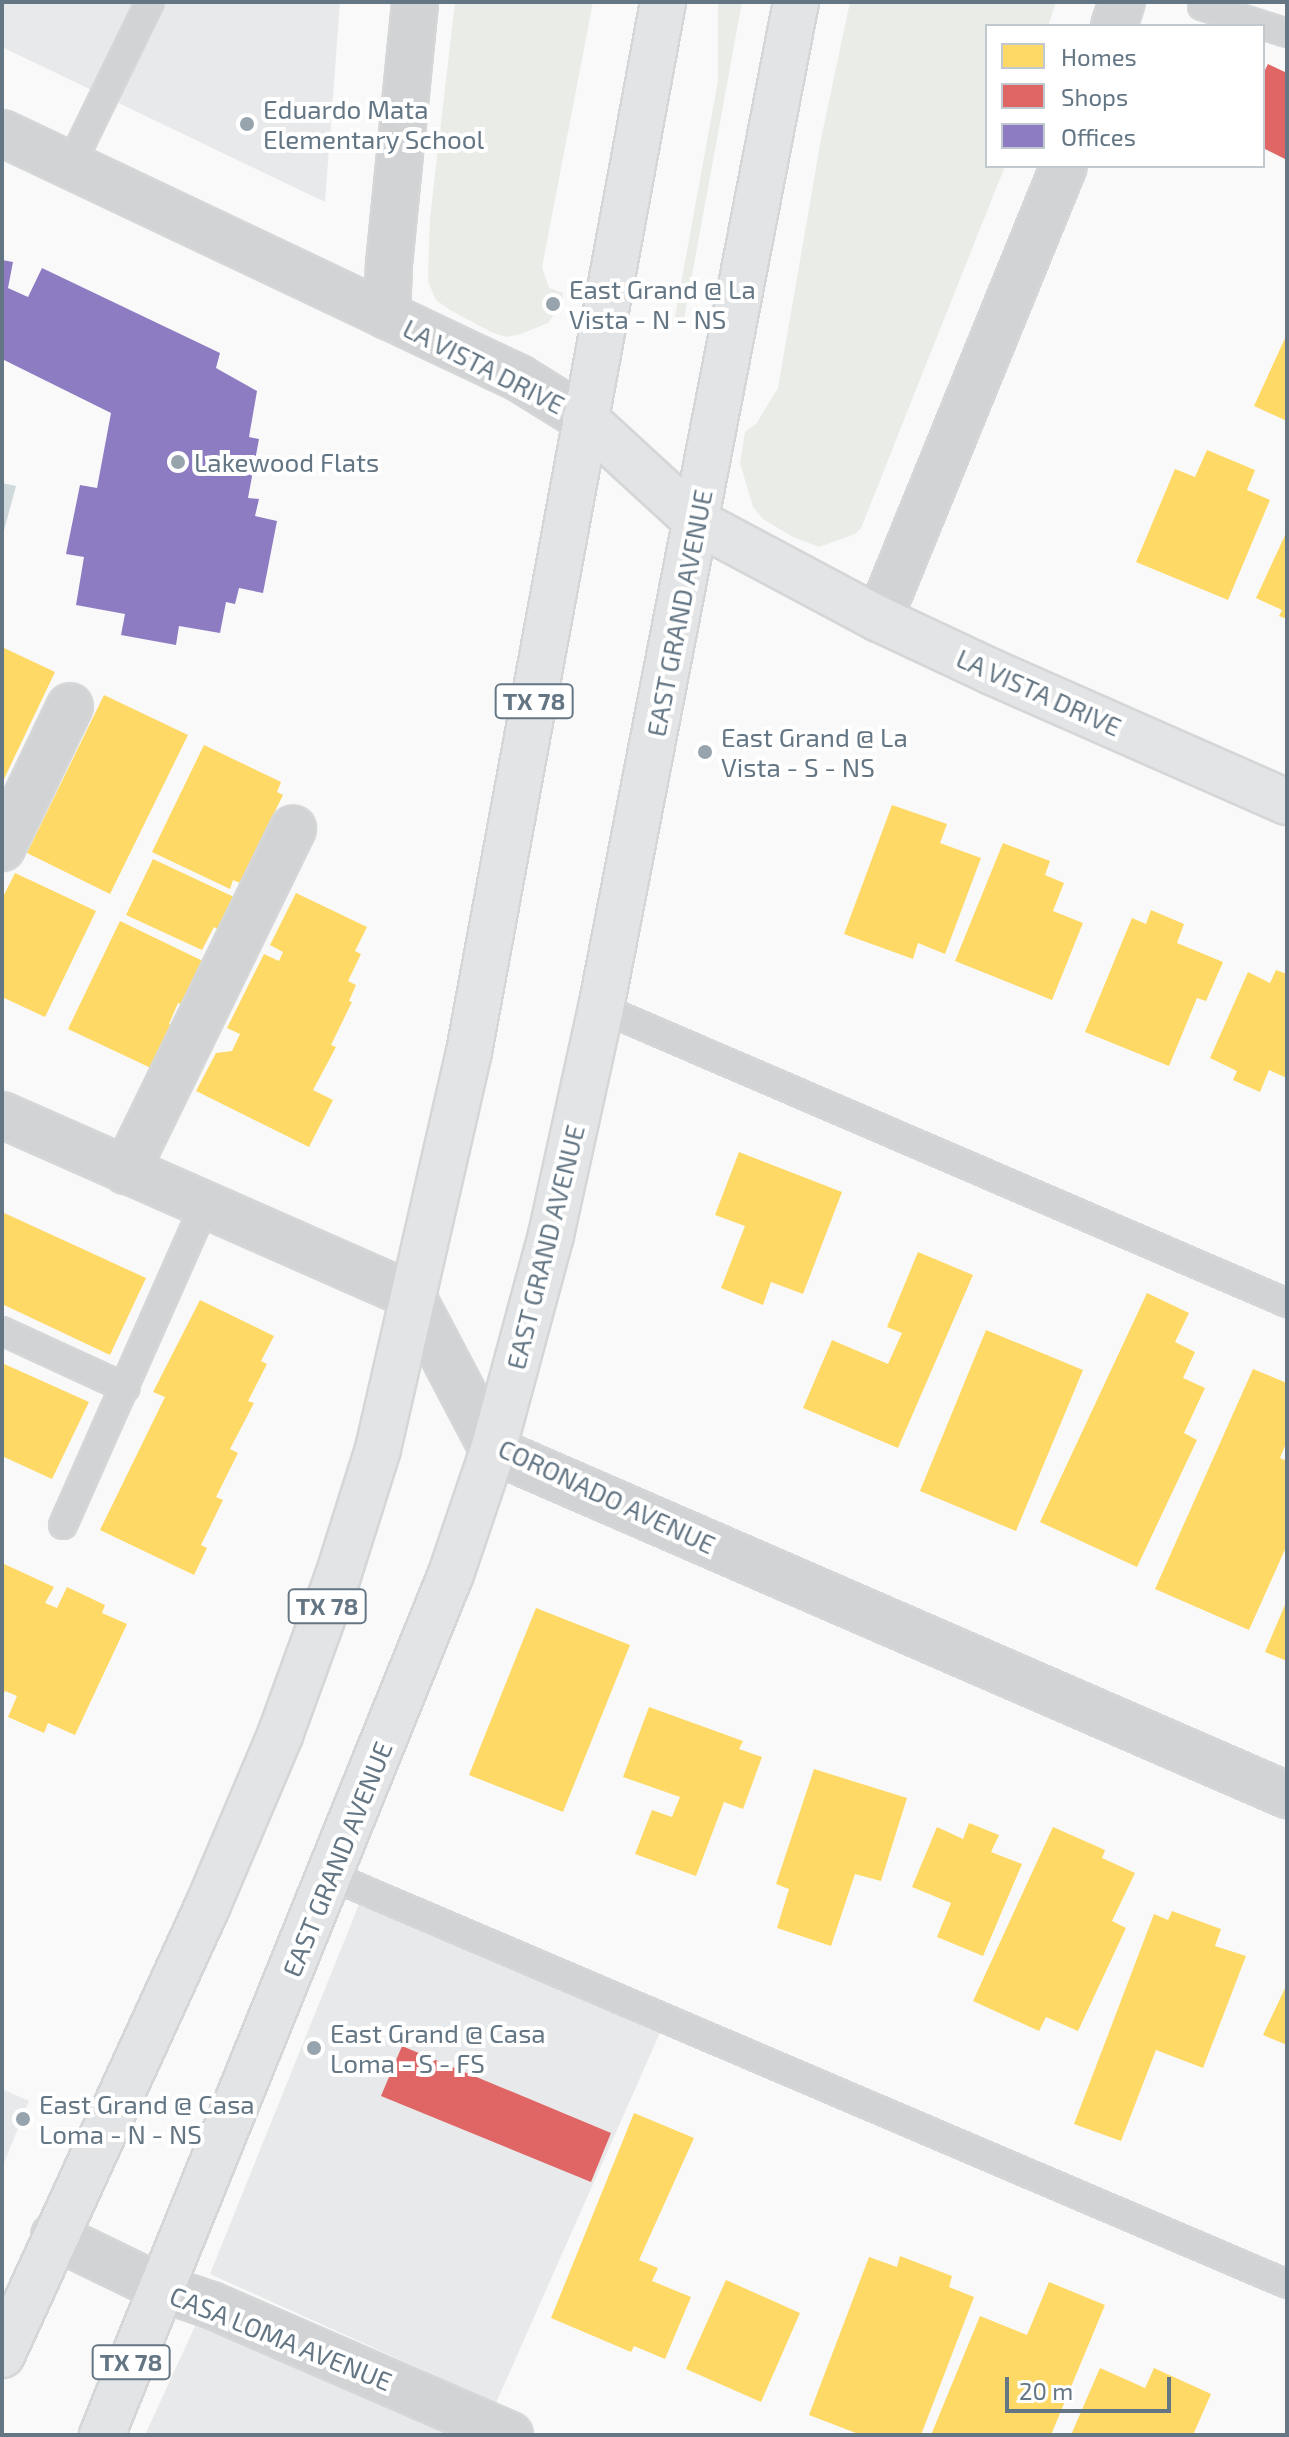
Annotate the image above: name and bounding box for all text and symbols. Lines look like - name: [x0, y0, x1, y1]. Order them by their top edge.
- legend: [985, 24, 1265, 168]
- text: Homes: [1061, 42, 1137, 71]
- text: Shops: [1061, 82, 1128, 111]
- place label: Eduardo Mata Elementary School: [263, 93, 485, 154]
- marker: Eduardo Mata Elementary School: [238, 115, 256, 133]
- text: Offices: [1061, 122, 1136, 151]
- place label: East Grand @ La Vista - N - NS: [569, 273, 756, 334]
- marker: East Grand @ La Vista - N - NS: [544, 295, 562, 313]
- street label: LA VISTA DRIVE: [397, 312, 571, 420]
- place label: Lakewood Flats: [194, 446, 379, 478]
- marker: Lakewood Flats: [169, 453, 187, 471]
- street label: EAST GRAND AVENUE: [640, 486, 718, 740]
- street label: LA VISTA DRIVE: [951, 641, 1127, 743]
- road number: TX 78: [494, 681, 574, 721]
- place label: East Grand @ La Vista - S - NS: [721, 721, 908, 782]
- marker: East Grand @ La Vista - S - NS: [696, 743, 714, 761]
- street label: EAST GRAND AVENUE: [499, 1121, 591, 1373]
- street label: CORONADO AVENUE: [493, 1432, 721, 1560]
- road number: TX 78: [287, 1586, 367, 1626]
- street label: EAST GRAND AVENUE: [275, 1736, 399, 1982]
- place label: East Grand @ Casa Loma - S - FS: [330, 2017, 546, 2078]
- marker: East Grand @ Casa Loma - S - FS: [305, 2039, 323, 2057]
- place label: East Grand @ Casa Loma - N - NS: [39, 2088, 255, 2150]
- marker: East Grand @ Casa Loma - N - NS: [14, 2110, 32, 2128]
- street label: CASA LOMA AVENUE: [165, 2279, 397, 2397]
- road number: TX 78: [91, 2342, 171, 2382]
- scale bar: [1009, 2361, 1175, 2411]
- text: 20 m: [1019, 2376, 1073, 2405]

